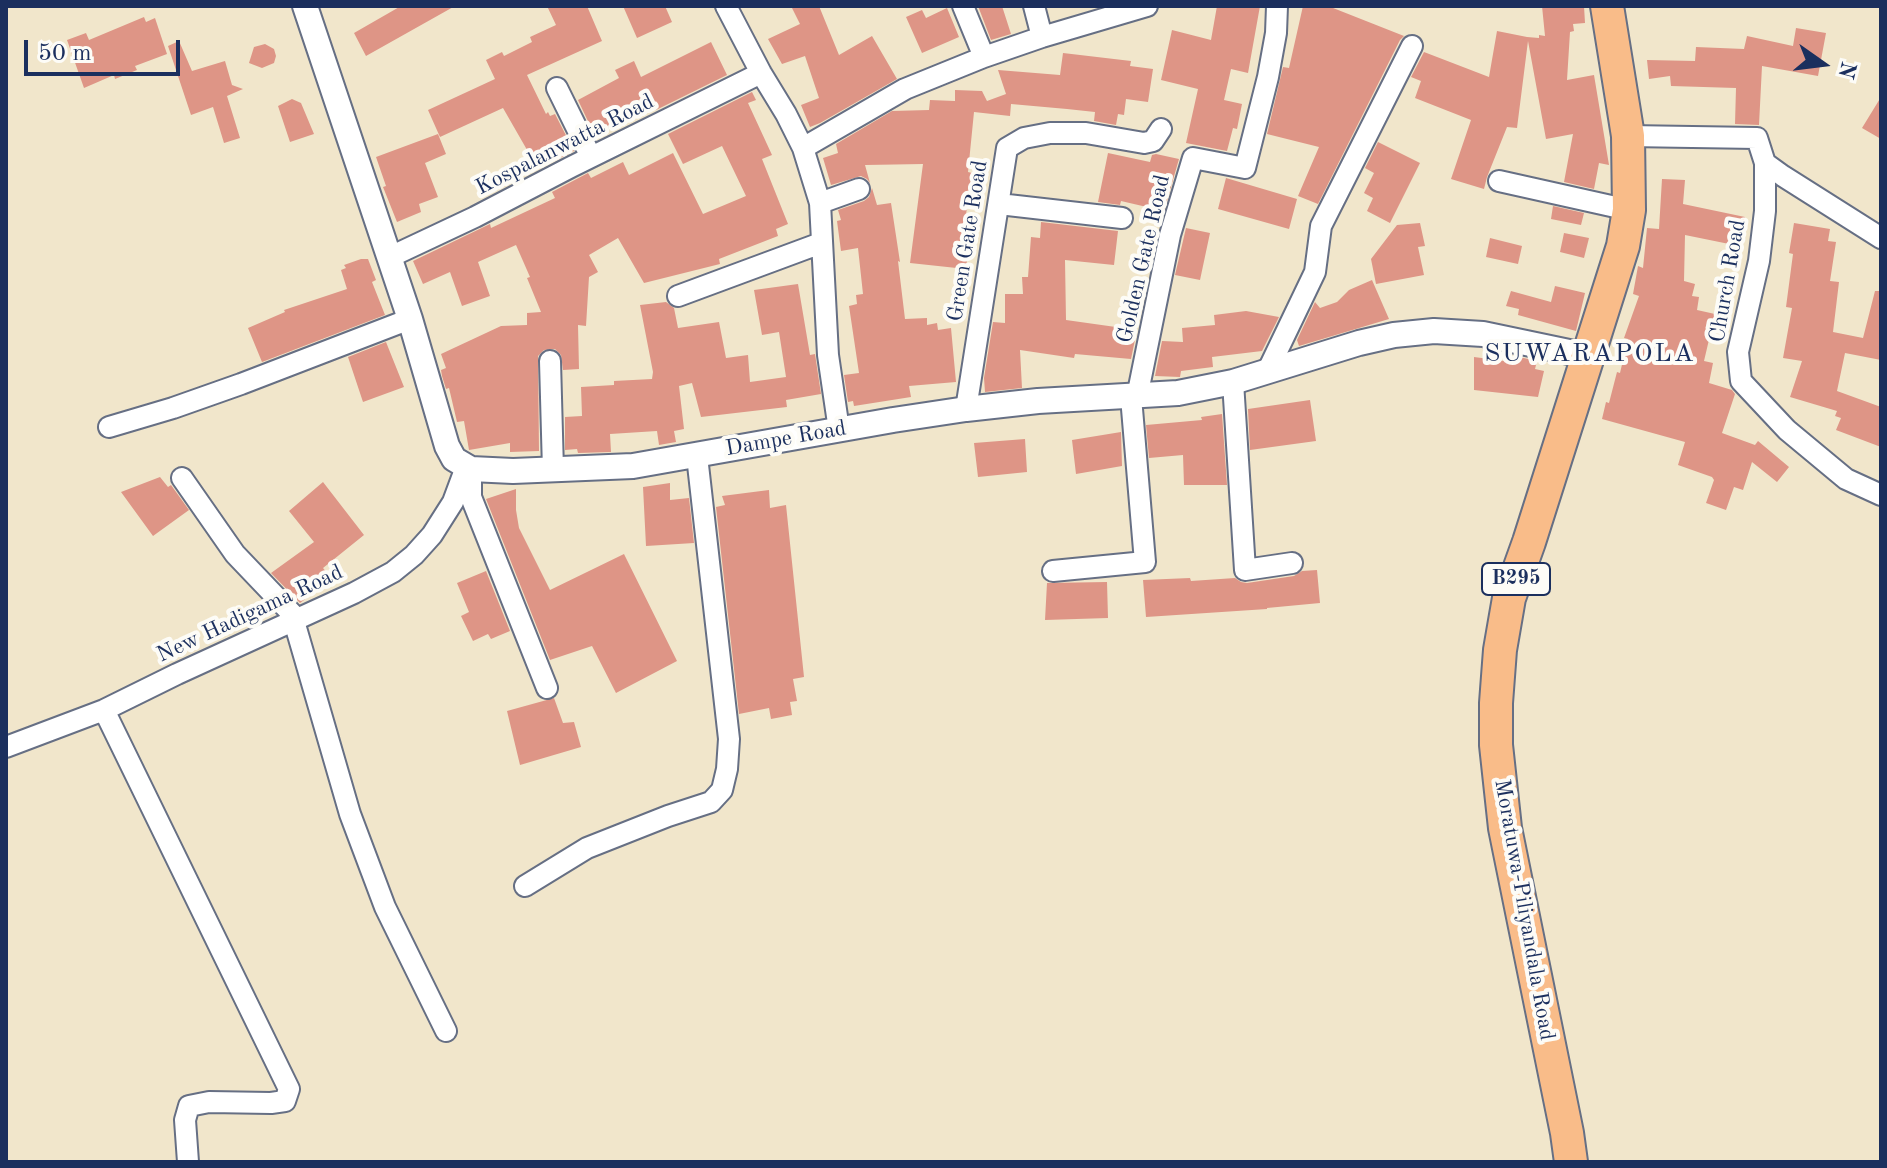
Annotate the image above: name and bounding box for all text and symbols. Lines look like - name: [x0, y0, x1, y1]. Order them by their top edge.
- scale bar: [28, 24, 184, 74]
- north arrow: [1783, 24, 1863, 104]
- text: 50 m: [38, 42, 92, 66]
- text: N: [1834, 59, 1859, 81]
- street label: Kospalanwatta Road: [471, 89, 659, 201]
- street label: Green Gate Road: [942, 159, 994, 323]
- street label: Golden Gate Road: [1112, 172, 1176, 346]
- street label: Church Road: [1704, 218, 1752, 344]
- district label: SUWARAPOLA: [1484, 338, 1696, 370]
- street label: Dampe Road: [724, 415, 848, 463]
- street label: New Hadigama Road: [153, 559, 347, 669]
- road number: B295: [1482, 563, 1550, 595]
- street label: Moratuwa-Piliyandala Road: [1488, 777, 1560, 1043]

